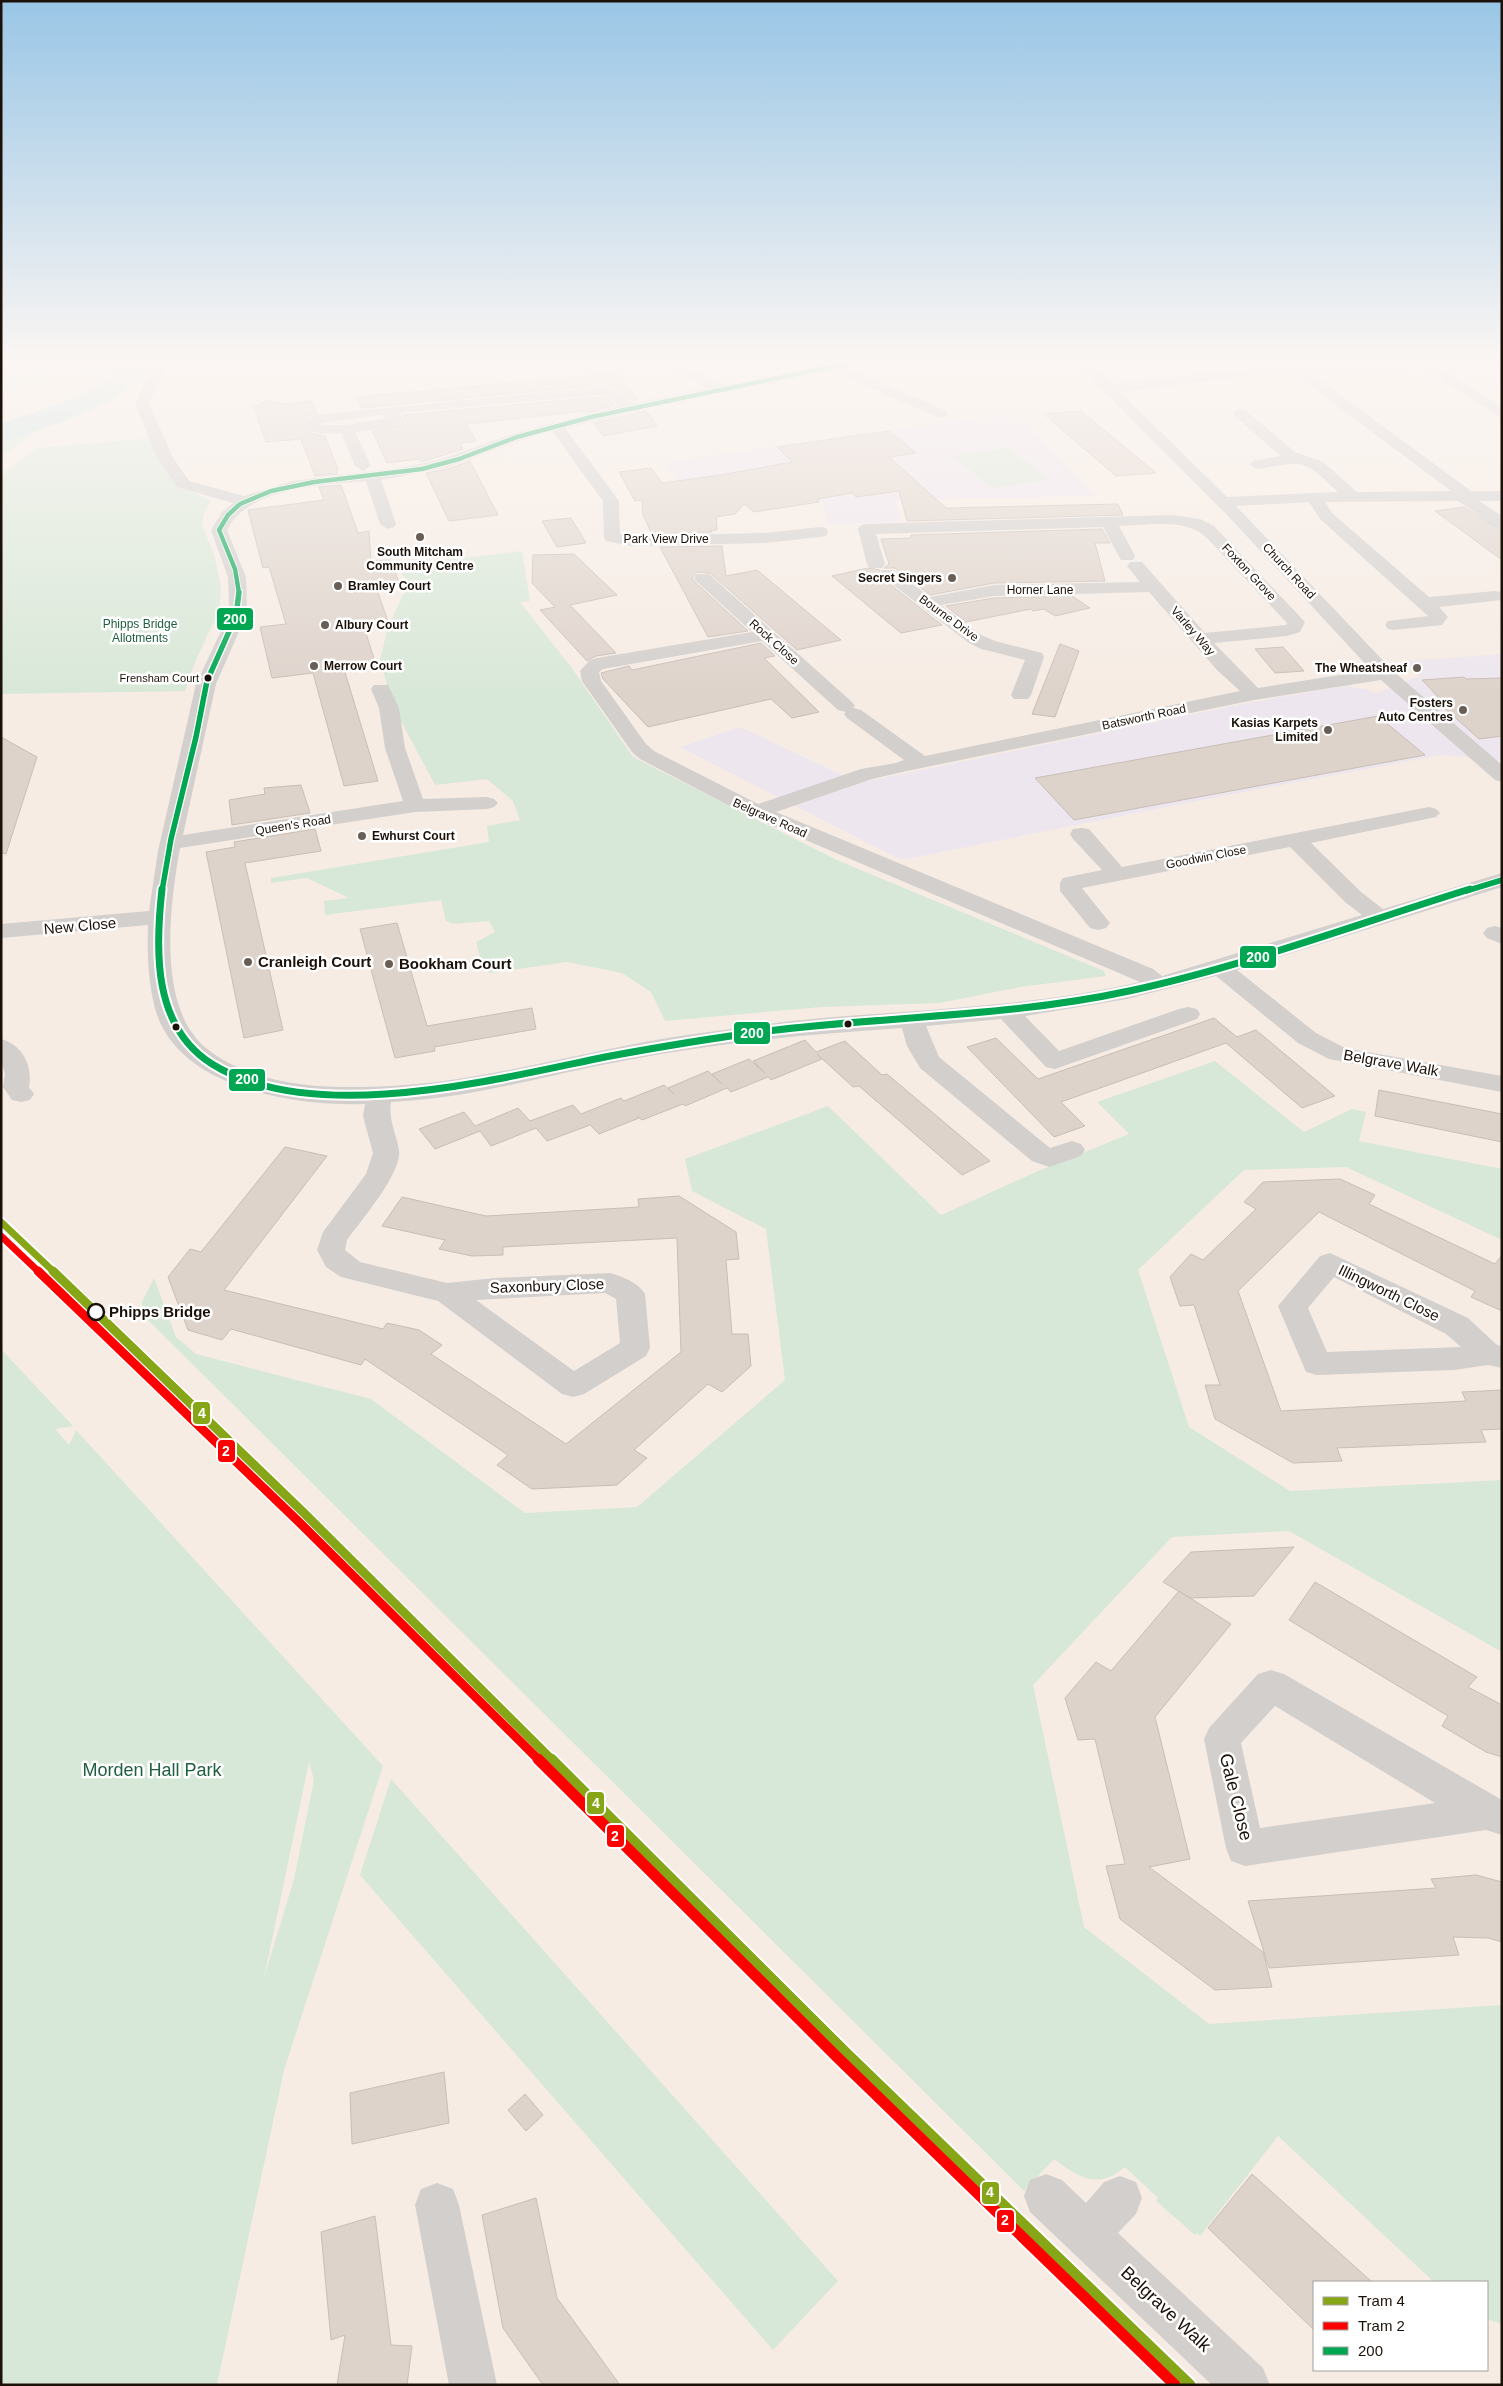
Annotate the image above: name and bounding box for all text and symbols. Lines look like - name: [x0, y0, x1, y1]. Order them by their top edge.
- marker: South Mitcham Community Centre: [414, 531, 426, 543]
- street label: Park View Drive: [623, 532, 709, 546]
- street label: Church Road: [1260, 540, 1318, 602]
- street label: Foxton Grove: [1219, 541, 1279, 604]
- place label: South Mitcham Community Centre: [366, 545, 474, 573]
- place label: Secret Singers: [858, 571, 942, 585]
- marker: Secret Singers: [946, 572, 958, 584]
- place label: Bramley Court: [348, 579, 431, 593]
- marker: Bramley Court: [332, 580, 344, 592]
- street label: Horner Lane: [1007, 583, 1074, 597]
- street label: Bourne Drive: [917, 592, 982, 644]
- street label: Varley Way: [1168, 604, 1218, 658]
- line badge: 200: [216, 607, 254, 631]
- text: 200: [223, 611, 247, 627]
- street label: Rock Close: [747, 616, 802, 668]
- park label: Phipps Bridge Allotments: [103, 617, 178, 645]
- place label: Albury Court: [335, 618, 408, 632]
- marker: Albury Court: [319, 619, 331, 631]
- place label: Merrow Court: [324, 659, 402, 673]
- marker: Merrow Court: [308, 660, 320, 672]
- place label: The Wheatsheaf: [1315, 661, 1408, 675]
- marker: The Wheatsheaf: [1411, 662, 1423, 674]
- place label: Frensham Court: [120, 672, 199, 684]
- marker: Frensham Court: [203, 673, 213, 683]
- place label: Fosters Auto Centres: [1378, 696, 1453, 724]
- street label: Batsworth Road: [1101, 701, 1187, 733]
- marker: Fosters Auto Centres: [1457, 704, 1469, 716]
- place label: Kasias Karpets Limited: [1231, 716, 1318, 744]
- marker: Kasias Karpets Limited: [1322, 724, 1334, 736]
- street label: Belgrave Road: [731, 795, 809, 841]
- street label: Queen's Road: [254, 812, 332, 838]
- place label: Ewhurst Court: [372, 829, 455, 843]
- marker: Ewhurst Court: [356, 830, 368, 842]
- street label: Goodwin Close: [1165, 842, 1248, 872]
- street label: New Close: [43, 914, 117, 937]
- line badge: 200: [1239, 945, 1277, 969]
- text: 200: [1246, 949, 1270, 965]
- place label: Cranleigh Court: [258, 953, 371, 970]
- place label: Bookham Court: [399, 955, 512, 972]
- marker: Cranleigh Court: [242, 956, 254, 968]
- marker: Bookham Court: [383, 958, 395, 970]
- unlabelled marker: [843, 1019, 853, 1029]
- line badge: 200: [733, 1021, 771, 1045]
- unlabelled marker: [171, 1022, 181, 1032]
- text: 200: [740, 1025, 764, 1041]
- street label: Belgrave Walk: [1342, 1046, 1440, 1079]
- line badge: 200: [228, 1068, 266, 1092]
- text: 200: [235, 1071, 259, 1087]
- street label: Illingworth Close: [1336, 1261, 1442, 1324]
- street label: Saxonbury Close: [490, 1275, 604, 1296]
- marker: Phipps Bridge: [87, 1303, 105, 1321]
- place label: Phipps Bridge: [109, 1303, 211, 1320]
- line badge: 4: [192, 1401, 211, 1425]
- text: 4: [198, 1405, 206, 1421]
- line badge: 2: [217, 1439, 236, 1463]
- text: 2: [222, 1443, 230, 1459]
- street label: Gale Close: [1216, 1751, 1256, 1843]
- park label: Morden Hall Park: [82, 1760, 223, 1780]
- line badge: 4: [586, 1791, 605, 1815]
- text: 4: [592, 1795, 600, 1811]
- line badge: 2: [606, 1824, 625, 1848]
- text: 2: [611, 1828, 619, 1844]
- line badge: 4: [981, 2181, 1000, 2205]
- text: 4: [986, 2184, 994, 2200]
- line badge: 2: [996, 2209, 1015, 2233]
- text: 2: [1001, 2212, 1009, 2228]
- street label: Belgrave Walk: [1117, 2262, 1216, 2356]
- legend: [1313, 2281, 1488, 2371]
- text: Tram 4: [1358, 2292, 1405, 2309]
- text: Tram 2: [1358, 2317, 1405, 2334]
- text: 200: [1358, 2342, 1383, 2359]

